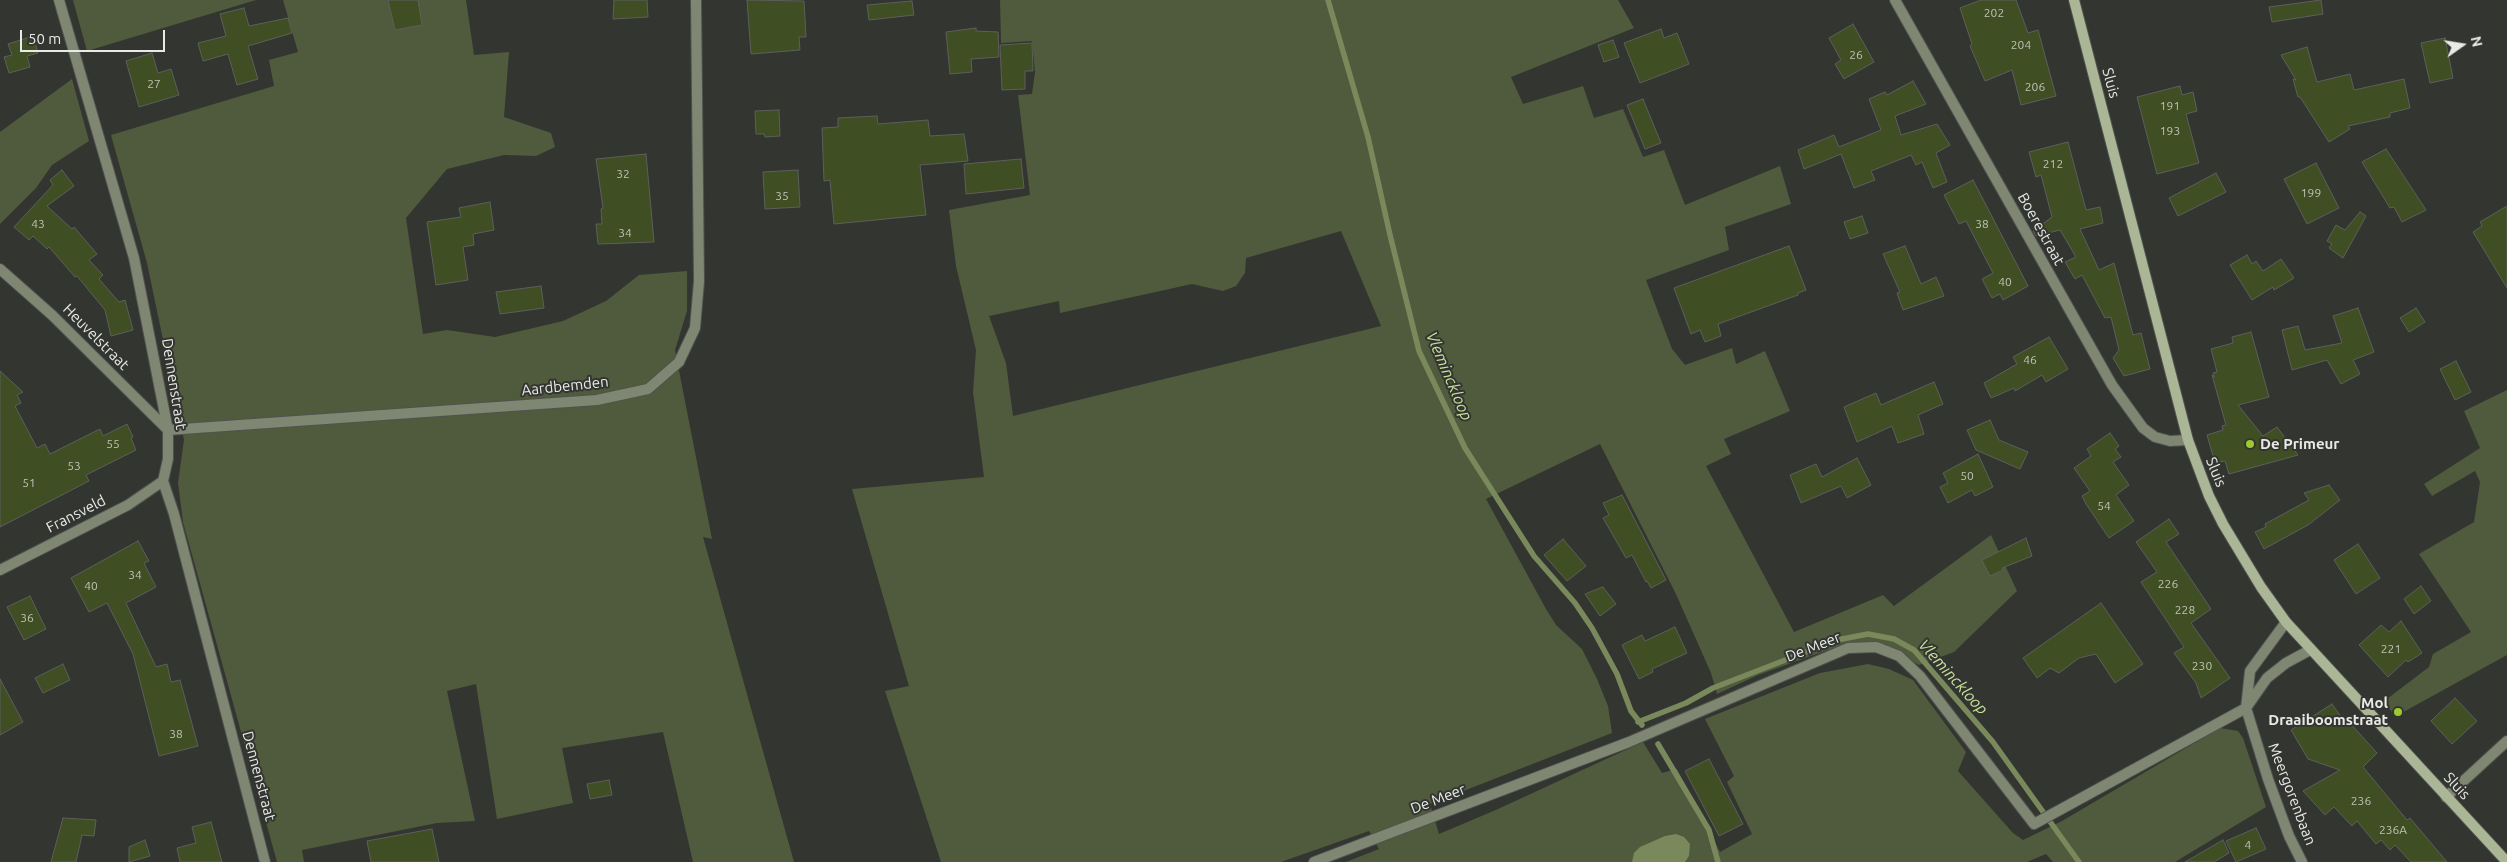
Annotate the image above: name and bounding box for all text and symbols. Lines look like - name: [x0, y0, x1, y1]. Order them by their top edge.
- house number: 202: [1984, 6, 2004, 20]
- scale bar: [22, 20, 168, 52]
- north arrow: [2437, 20, 2487, 70]
- text: 50 m: [28, 30, 61, 47]
- text: N: [2468, 35, 2486, 49]
- house number: 204: [2011, 38, 2031, 52]
- house number: 26: [1849, 48, 1863, 62]
- street label: Sluis: [2098, 66, 2124, 100]
- house number: 27: [147, 77, 161, 91]
- house number: 206: [2025, 80, 2045, 94]
- house number: 191: [2160, 99, 2180, 113]
- house number: 193: [2160, 124, 2180, 138]
- house number: 212: [2043, 157, 2063, 171]
- house number: 32: [616, 167, 630, 181]
- house number: 199: [2301, 186, 2321, 200]
- house number: 35: [775, 189, 789, 203]
- street label: Boerestraat: [2014, 190, 2068, 268]
- house number: 43: [31, 217, 45, 231]
- house number: 38: [1975, 217, 1989, 231]
- house number: 34: [618, 226, 632, 240]
- house number: 40: [1998, 275, 2012, 289]
- street label: Heuvelstraat: [59, 300, 133, 374]
- water label: Vleminckloop: [1422, 329, 1476, 423]
- street label: Dennenstraat: [158, 337, 190, 431]
- house number: 46: [2023, 353, 2037, 367]
- street label: Aardbemden: [521, 372, 609, 400]
- place label: De Primeur: [2260, 435, 2339, 453]
- house number: 55: [106, 437, 120, 451]
- marker: De Primeur: [2244, 438, 2256, 450]
- street label: Sluis: [2202, 454, 2230, 490]
- house number: 53: [67, 459, 81, 473]
- house number: 50: [1960, 469, 1974, 483]
- house number: 51: [22, 476, 36, 490]
- street label: Fransveld: [43, 491, 109, 537]
- house number: 54: [2097, 499, 2111, 513]
- house number: 34: [128, 568, 142, 582]
- house number: 226: [2158, 577, 2178, 591]
- house number: 40: [84, 579, 98, 593]
- house number: 228: [2175, 603, 2195, 617]
- house number: 36: [20, 611, 34, 625]
- street label: De Meer: [1783, 628, 1843, 666]
- water label: Vleminckloop: [1914, 636, 1992, 718]
- house number: 221: [2381, 642, 2401, 656]
- house number: 230: [2192, 659, 2212, 673]
- place label: Mol Draaiboomstraat: [2268, 694, 2388, 729]
- marker: Mol Draaiboomstraat: [2392, 706, 2404, 718]
- house number: 38: [169, 727, 183, 741]
- street label: Dennenstraat: [238, 729, 280, 823]
- street label: Meergorenbaan: [2264, 740, 2320, 848]
- street label: Sluis: [2440, 769, 2474, 803]
- street label: De Meer: [1408, 780, 1468, 818]
- house number: 236: [2351, 794, 2371, 808]
- house number: 236A: [2379, 823, 2407, 837]
- house number: 4: [2245, 838, 2251, 852]

